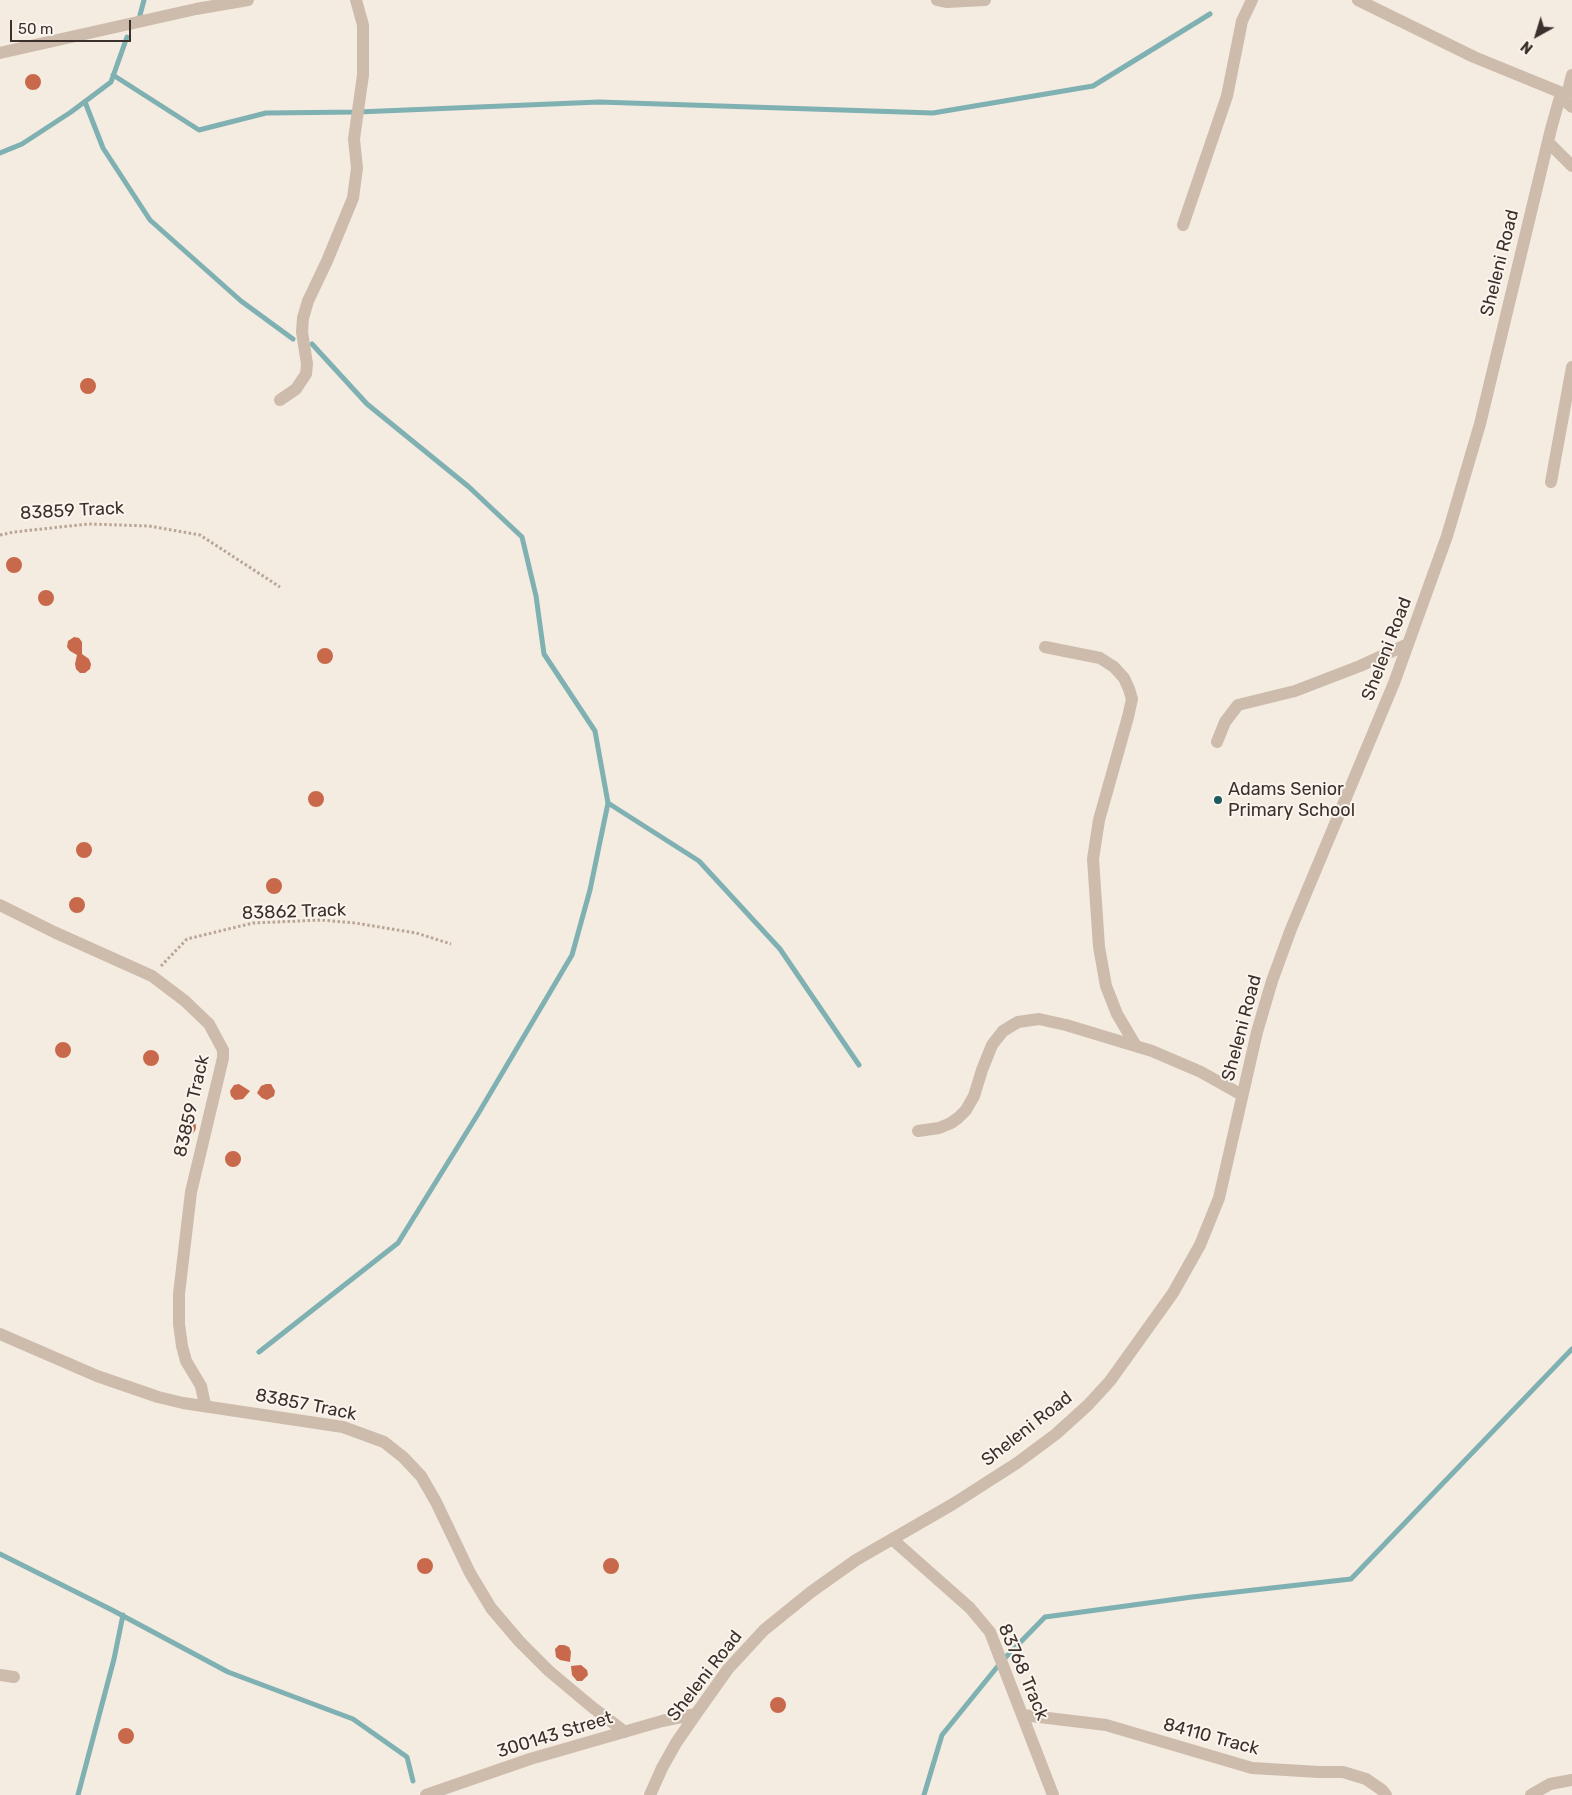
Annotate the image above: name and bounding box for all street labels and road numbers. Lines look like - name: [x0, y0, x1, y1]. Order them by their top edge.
- street label: Sheleni Road: [1476, 207, 1524, 319]
- street label: 83859 Track: [19, 497, 125, 525]
- street label: Sheleni Road: [1357, 594, 1417, 704]
- street label: 83862 Track: [241, 899, 347, 925]
- street label: Sheleni Road: [1217, 973, 1267, 1083]
- street label: 83859 Track: [170, 1053, 214, 1159]
- street label: 83857 Track: [253, 1385, 359, 1425]
- street label: Sheleni Road: [977, 1387, 1077, 1471]
- street label: 83768 Track: [993, 1621, 1053, 1723]
- street label: Sheleni Road: [663, 1626, 747, 1726]
- street label: 300143 Street: [495, 1707, 615, 1763]
- street label: 84110 Track: [1161, 1714, 1261, 1760]

